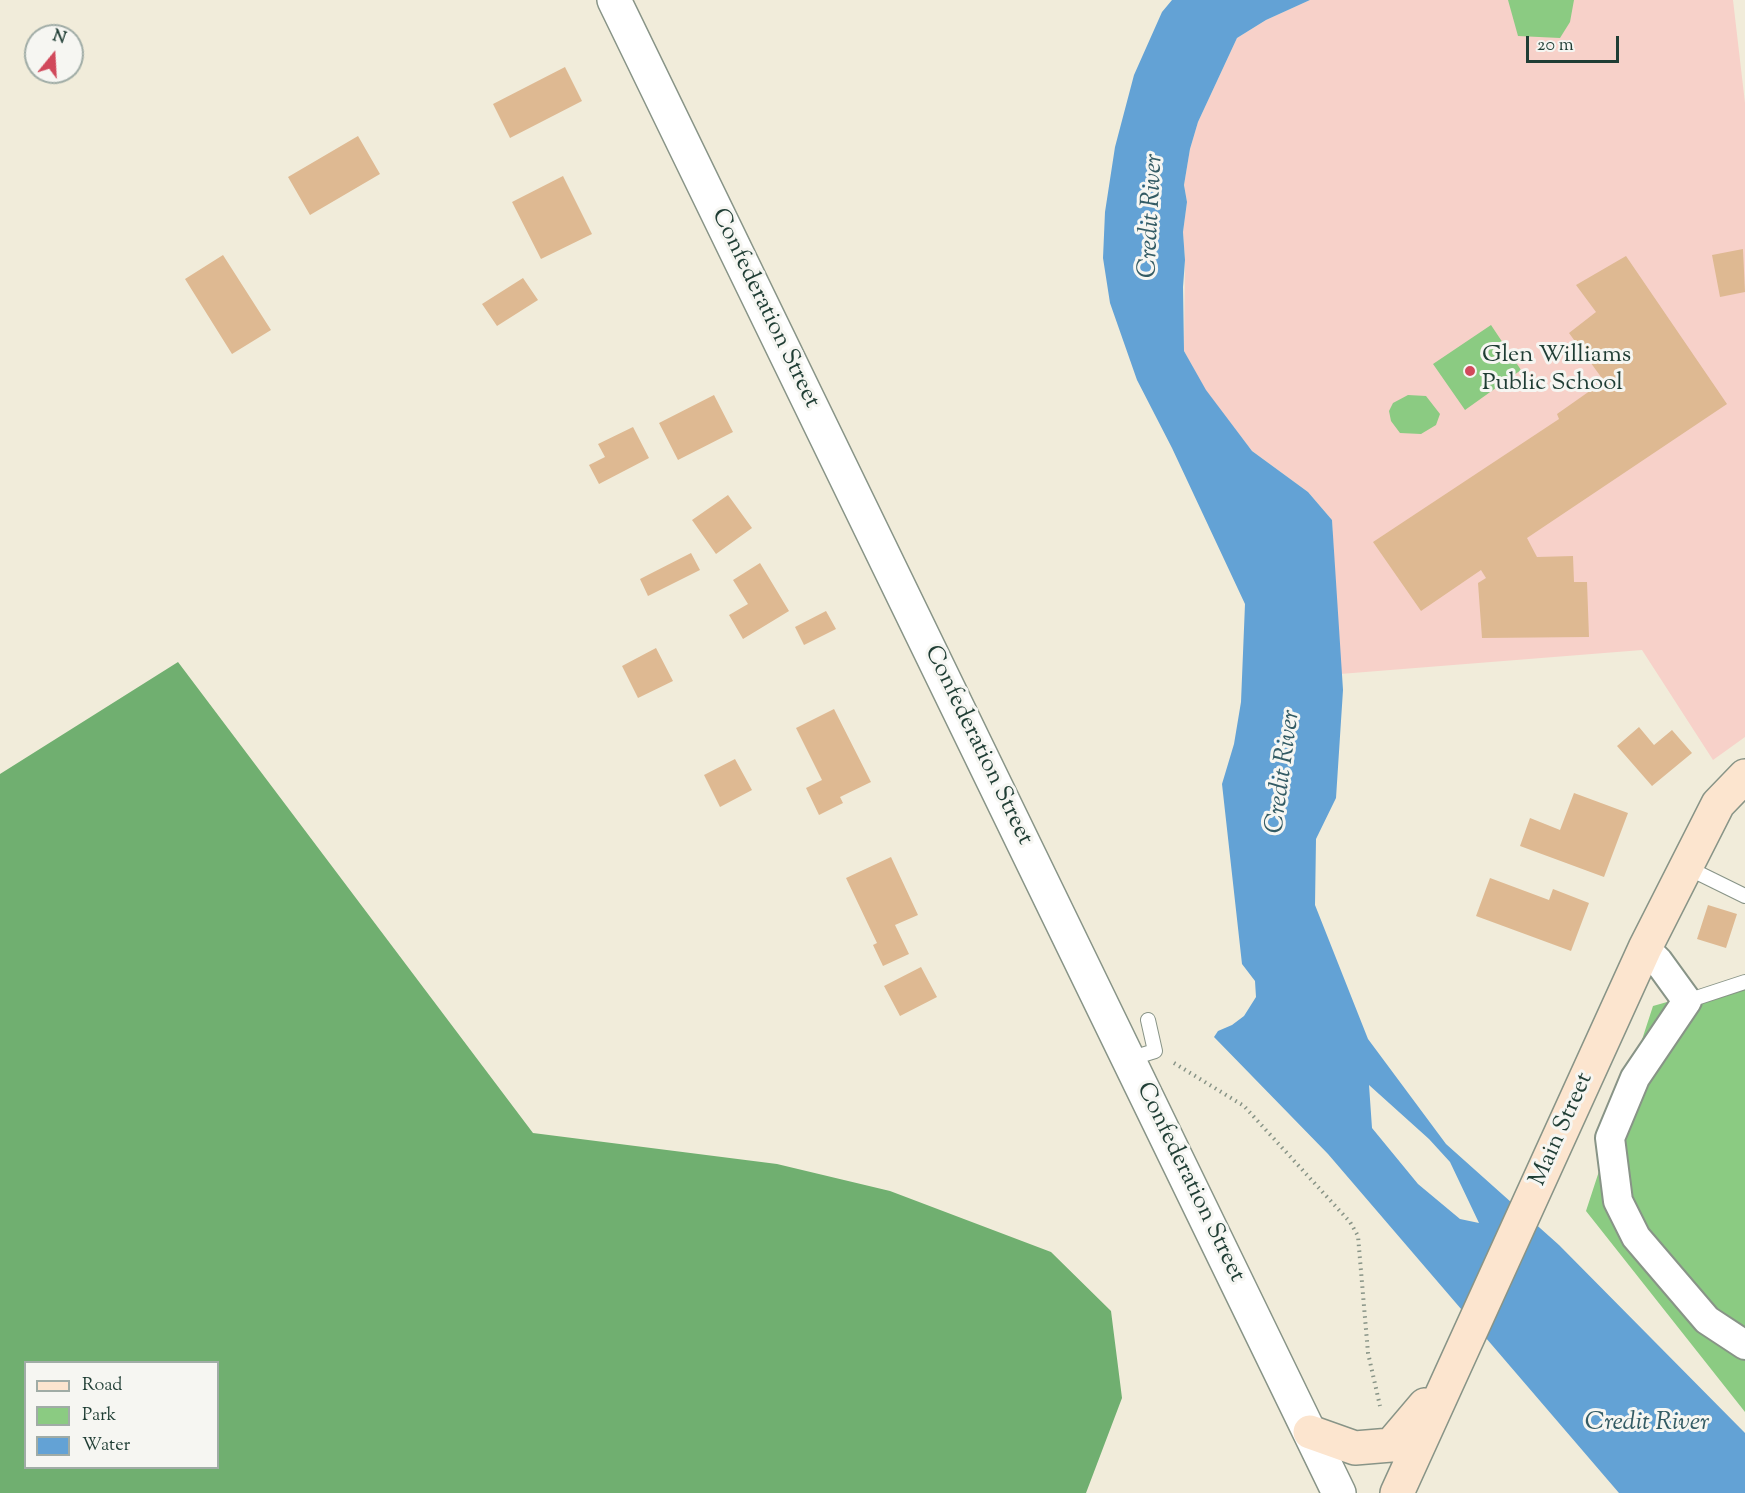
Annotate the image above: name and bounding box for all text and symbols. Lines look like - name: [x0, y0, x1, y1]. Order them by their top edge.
- north arrow: [24, 24, 84, 84]
- scale bar: [1529, 24, 1622, 62]
- text: N: [49, 25, 69, 51]
- text: 20 m: [1537, 33, 1574, 59]
- water label: Credit River: [1134, 153, 1172, 279]
- street label: Confederation Street: [703, 204, 825, 414]
- place label: Glen Williams Public School: [1482, 343, 1631, 399]
- marker: Glen Williams Public School: [1463, 364, 1477, 378]
- street label: Confederation Street: [916, 641, 1038, 851]
- water label: Credit River: [1261, 708, 1309, 836]
- street label: Main Street: [1525, 1069, 1601, 1191]
- street label: Confederation Street: [1128, 1078, 1250, 1288]
- legend: [24, 1361, 219, 1469]
- text: Road: [82, 1373, 122, 1399]
- text: Park: [82, 1403, 116, 1429]
- water label: Credit River: [1585, 1409, 1709, 1441]
- text: Water: [82, 1433, 130, 1459]

